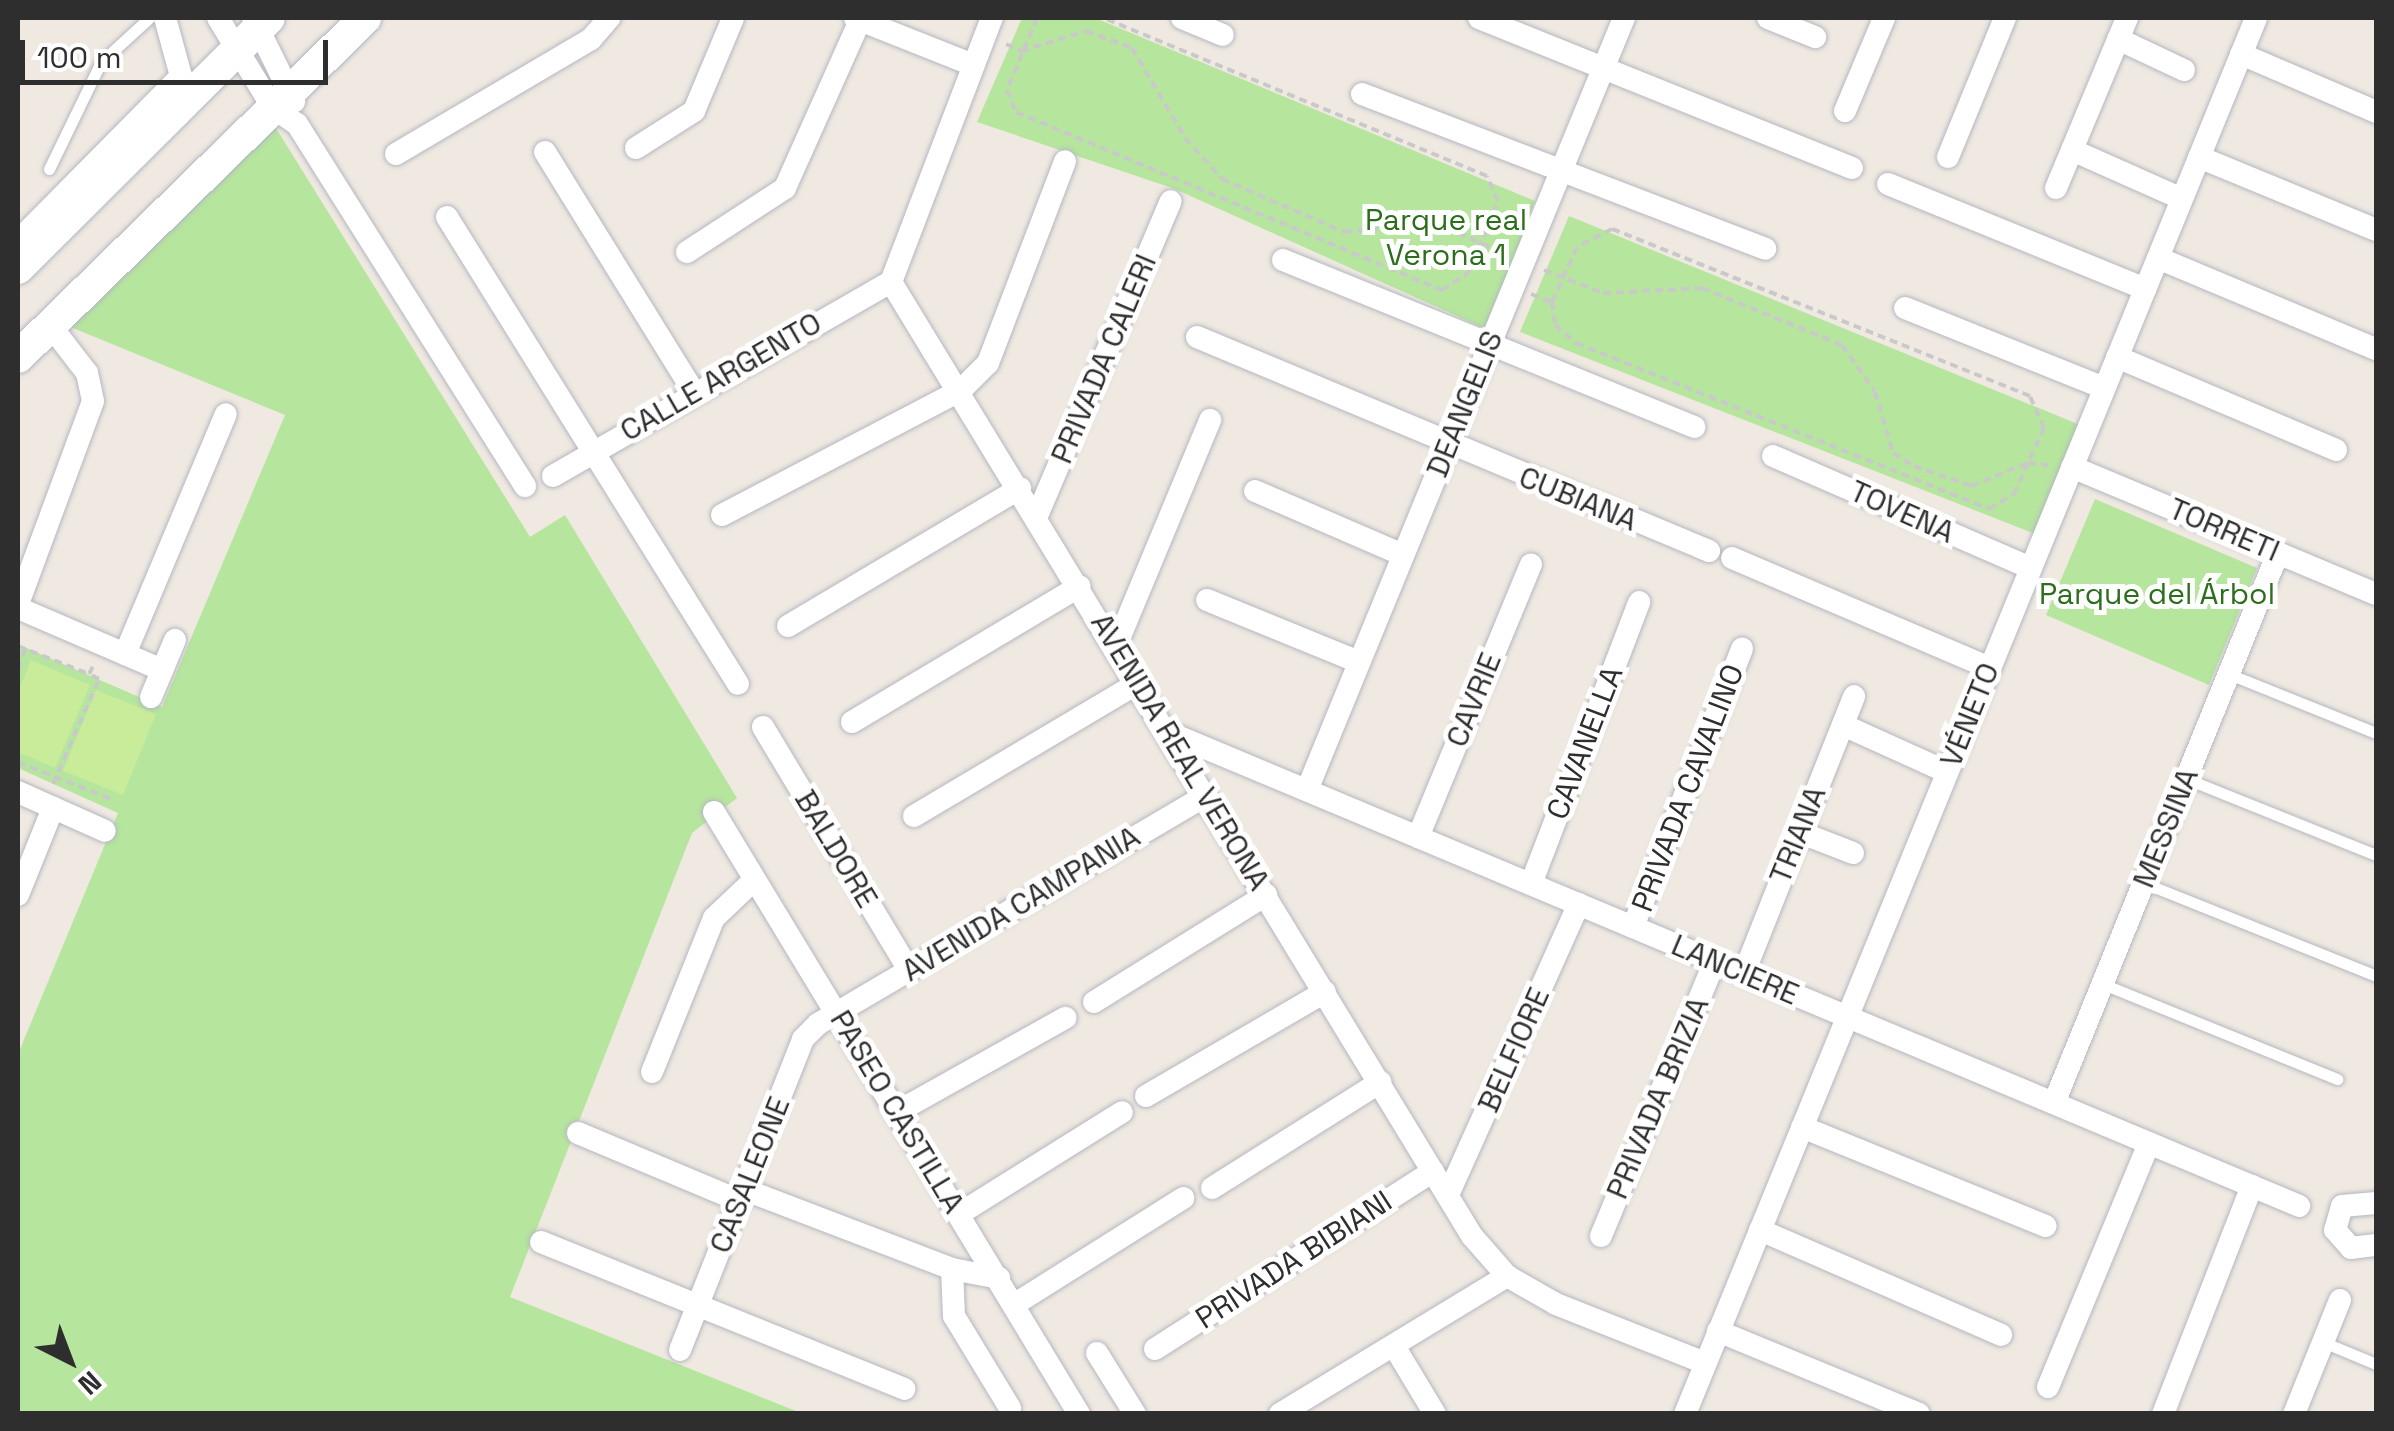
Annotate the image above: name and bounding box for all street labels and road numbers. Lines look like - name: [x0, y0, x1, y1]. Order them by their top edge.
- street label: PRIVADA CALERI: [1044, 249, 1164, 469]
- street label: CALLE ARGENTO: [614, 305, 828, 449]
- street label: DEANGELIS: [1419, 326, 1511, 482]
- street label: CUBIANA: [1514, 459, 1642, 539]
- street label: TOVENA: [1844, 473, 1960, 551]
- street label: TORRETI: [2163, 491, 2285, 569]
- street label: AVENIDA REAL VERONA: [1083, 606, 1277, 898]
- street label: CAVRIE: [1439, 648, 1509, 752]
- street label: VÉNETO: [1933, 658, 2007, 772]
- street label: PRIVADA CAVALINO: [1624, 659, 1752, 917]
- street label: CAVANELLA: [1539, 662, 1631, 824]
- street label: MESSINA: [2126, 763, 2206, 893]
- street label: TRIANA: [1762, 781, 1834, 889]
- street label: BALDORE: [787, 784, 885, 914]
- street label: AVENIDA CAMPANIA: [895, 819, 1147, 989]
- street label: LANCIERE: [1666, 927, 1804, 1013]
- street label: BELFIORE: [1471, 982, 1557, 1118]
- street label: PRIVADA BRIZIA: [1599, 992, 1717, 1204]
- street label: PASEO CASTILLA: [822, 1004, 972, 1220]
- street label: CASALEONE: [702, 1092, 798, 1258]
- street label: PRIVADA BIBIANI: [1189, 1183, 1399, 1337]

